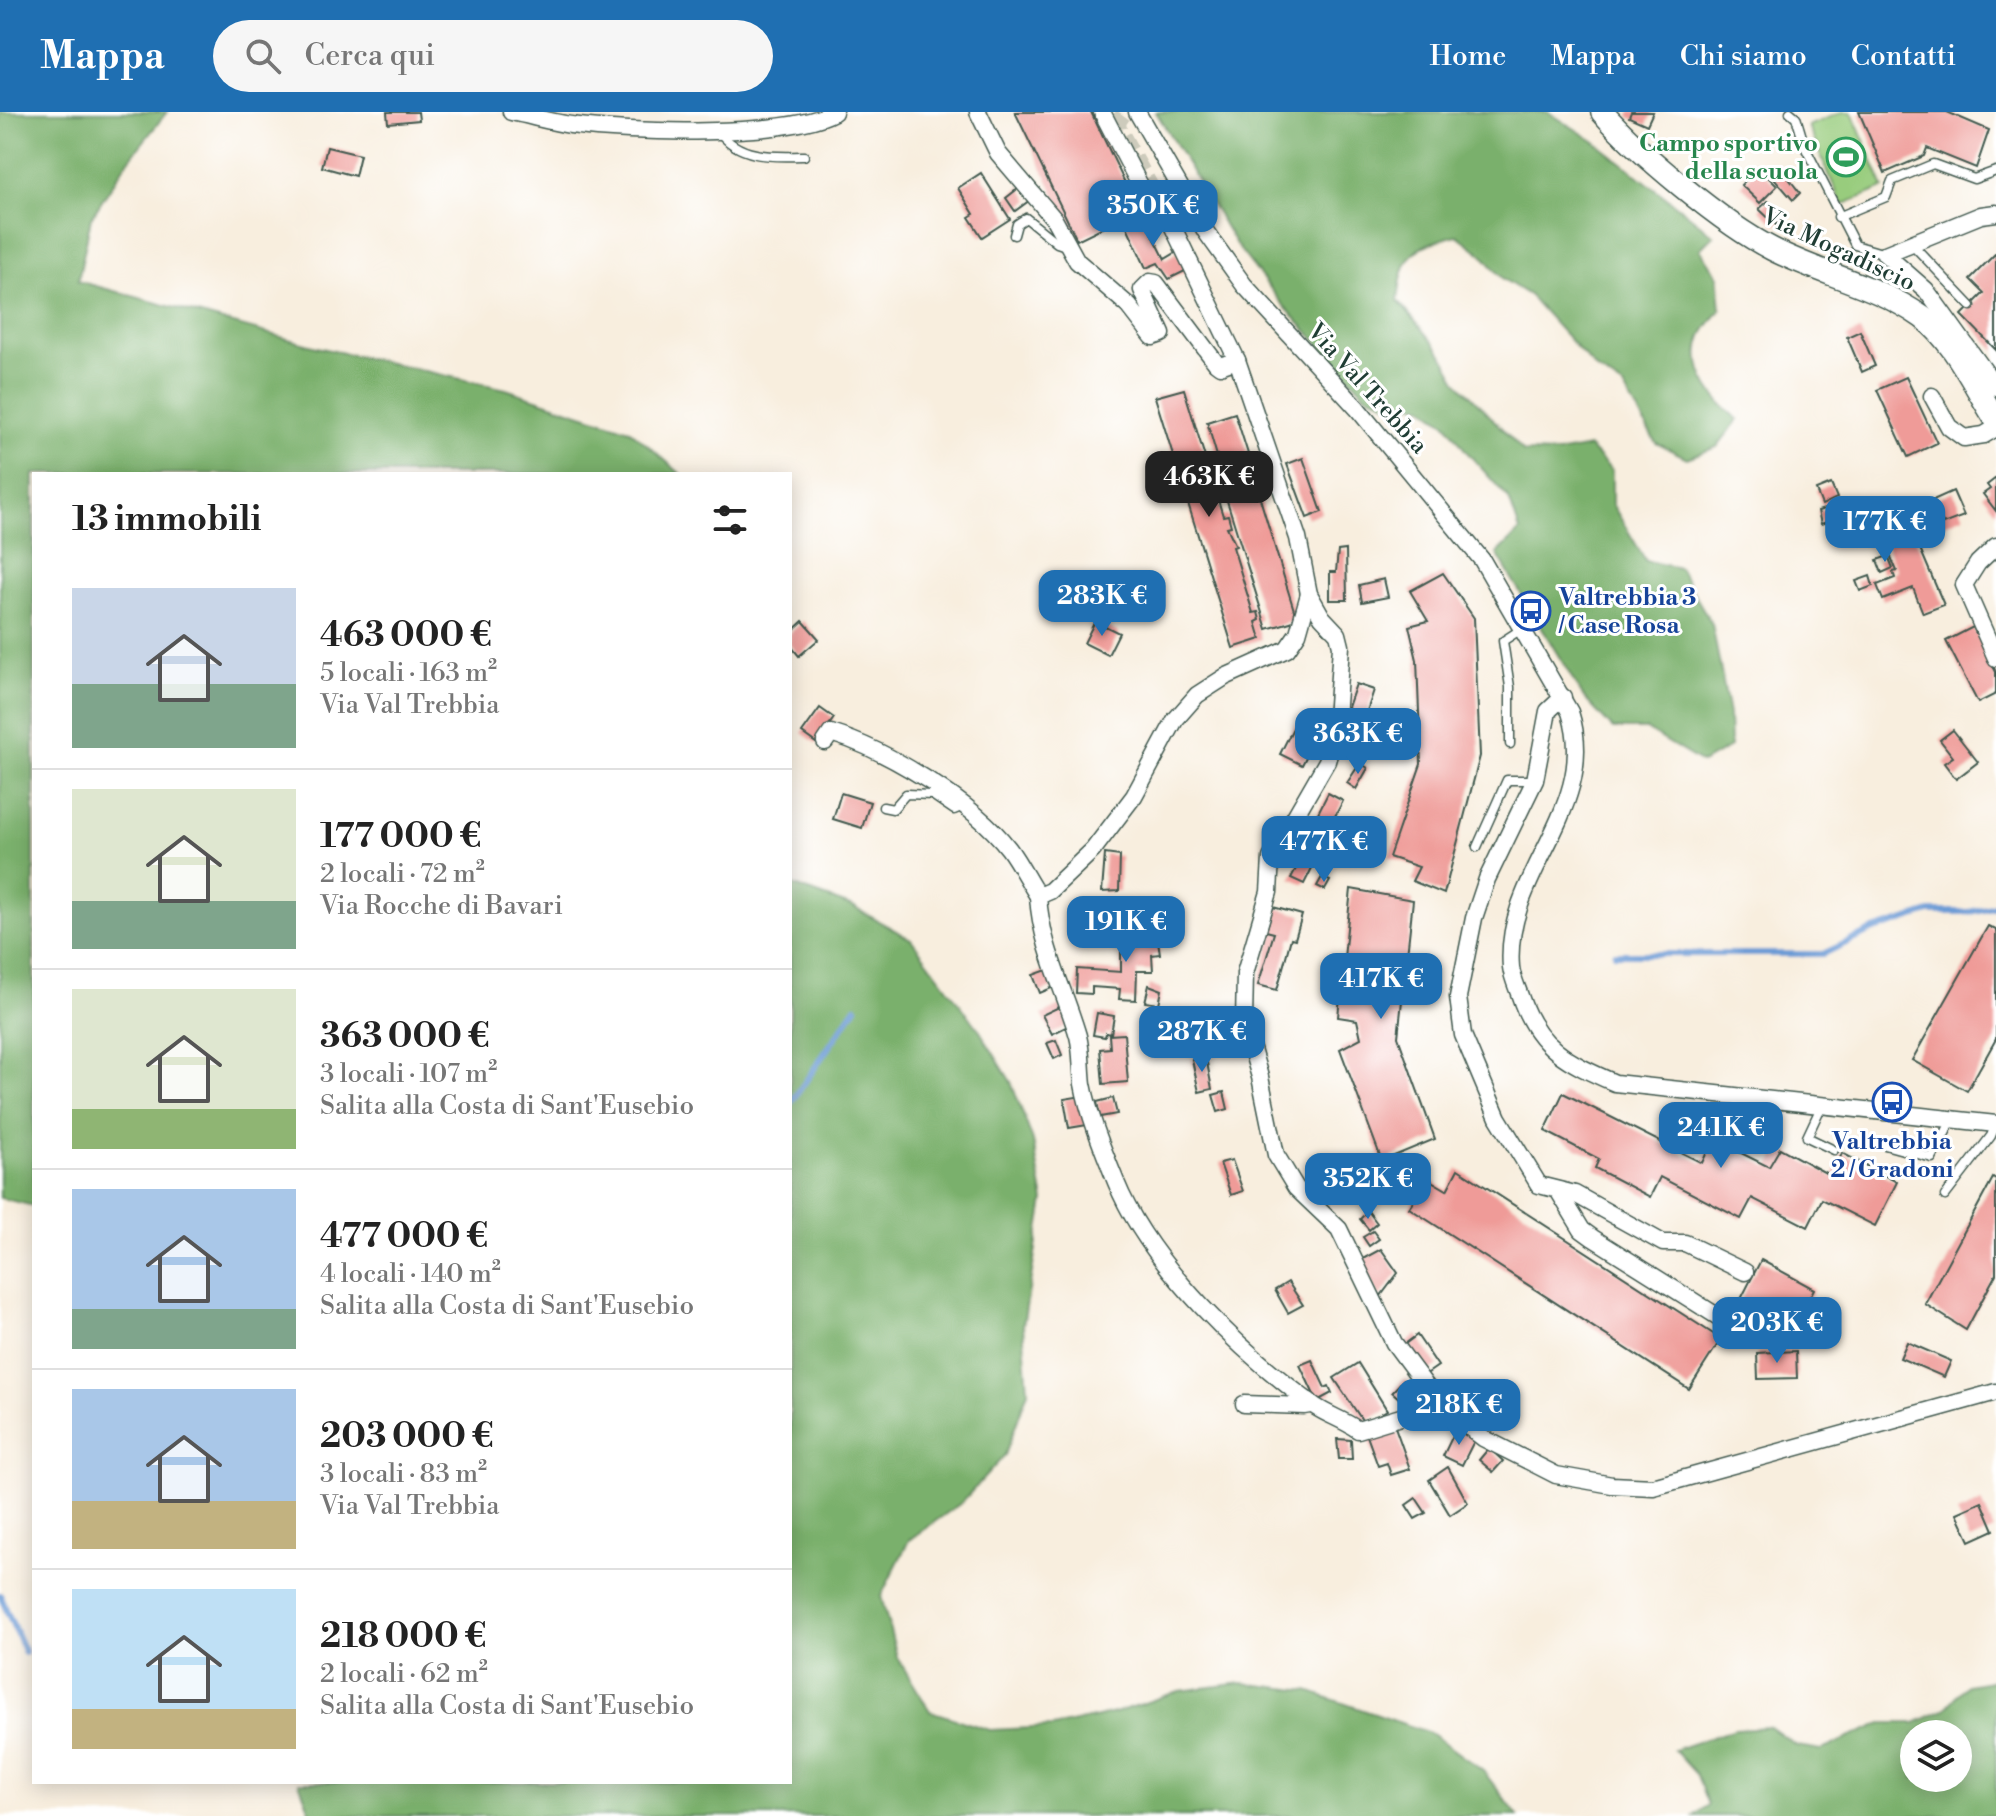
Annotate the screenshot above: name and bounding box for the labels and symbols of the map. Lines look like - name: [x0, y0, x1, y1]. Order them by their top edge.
- place label: Campo sportivo della scuola: [1639, 129, 1819, 187]
- sports icon: Campo sportivo della scuola: [1825, 136, 1867, 178]
- pin: 350K €: [1088, 180, 1218, 248]
- street label: Via Mogadiscio: [1756, 201, 1920, 299]
- street label: Via Val Trebbia: [1300, 316, 1434, 461]
- pin: 463K €: [1144, 451, 1274, 519]
- pin: 177K €: [1820, 496, 1950, 564]
- pin: 283K €: [1037, 570, 1167, 638]
- place label: Valtrebbia 3 / Case Rosa: [1558, 583, 1697, 641]
- bus stop icon: Valtrebbia 3 / Case Rosa: [1510, 590, 1552, 632]
- pin: 363K €: [1293, 708, 1423, 776]
- pin: 477K €: [1259, 816, 1389, 884]
- pin: 191K €: [1061, 896, 1191, 964]
- pin: 417K €: [1316, 953, 1446, 1021]
- pin: 287K €: [1137, 1006, 1267, 1074]
- bus stop icon: Valtrebbia 2 / Gradoni: [1871, 1081, 1913, 1123]
- pin: 241K €: [1656, 1102, 1786, 1170]
- place label: Valtrebbia 2 / Gradoni: [1831, 1127, 1954, 1185]
- pin: 352K €: [1303, 1153, 1433, 1221]
- pin: 203K €: [1712, 1297, 1842, 1365]
- pin: 218K €: [1394, 1379, 1524, 1447]

